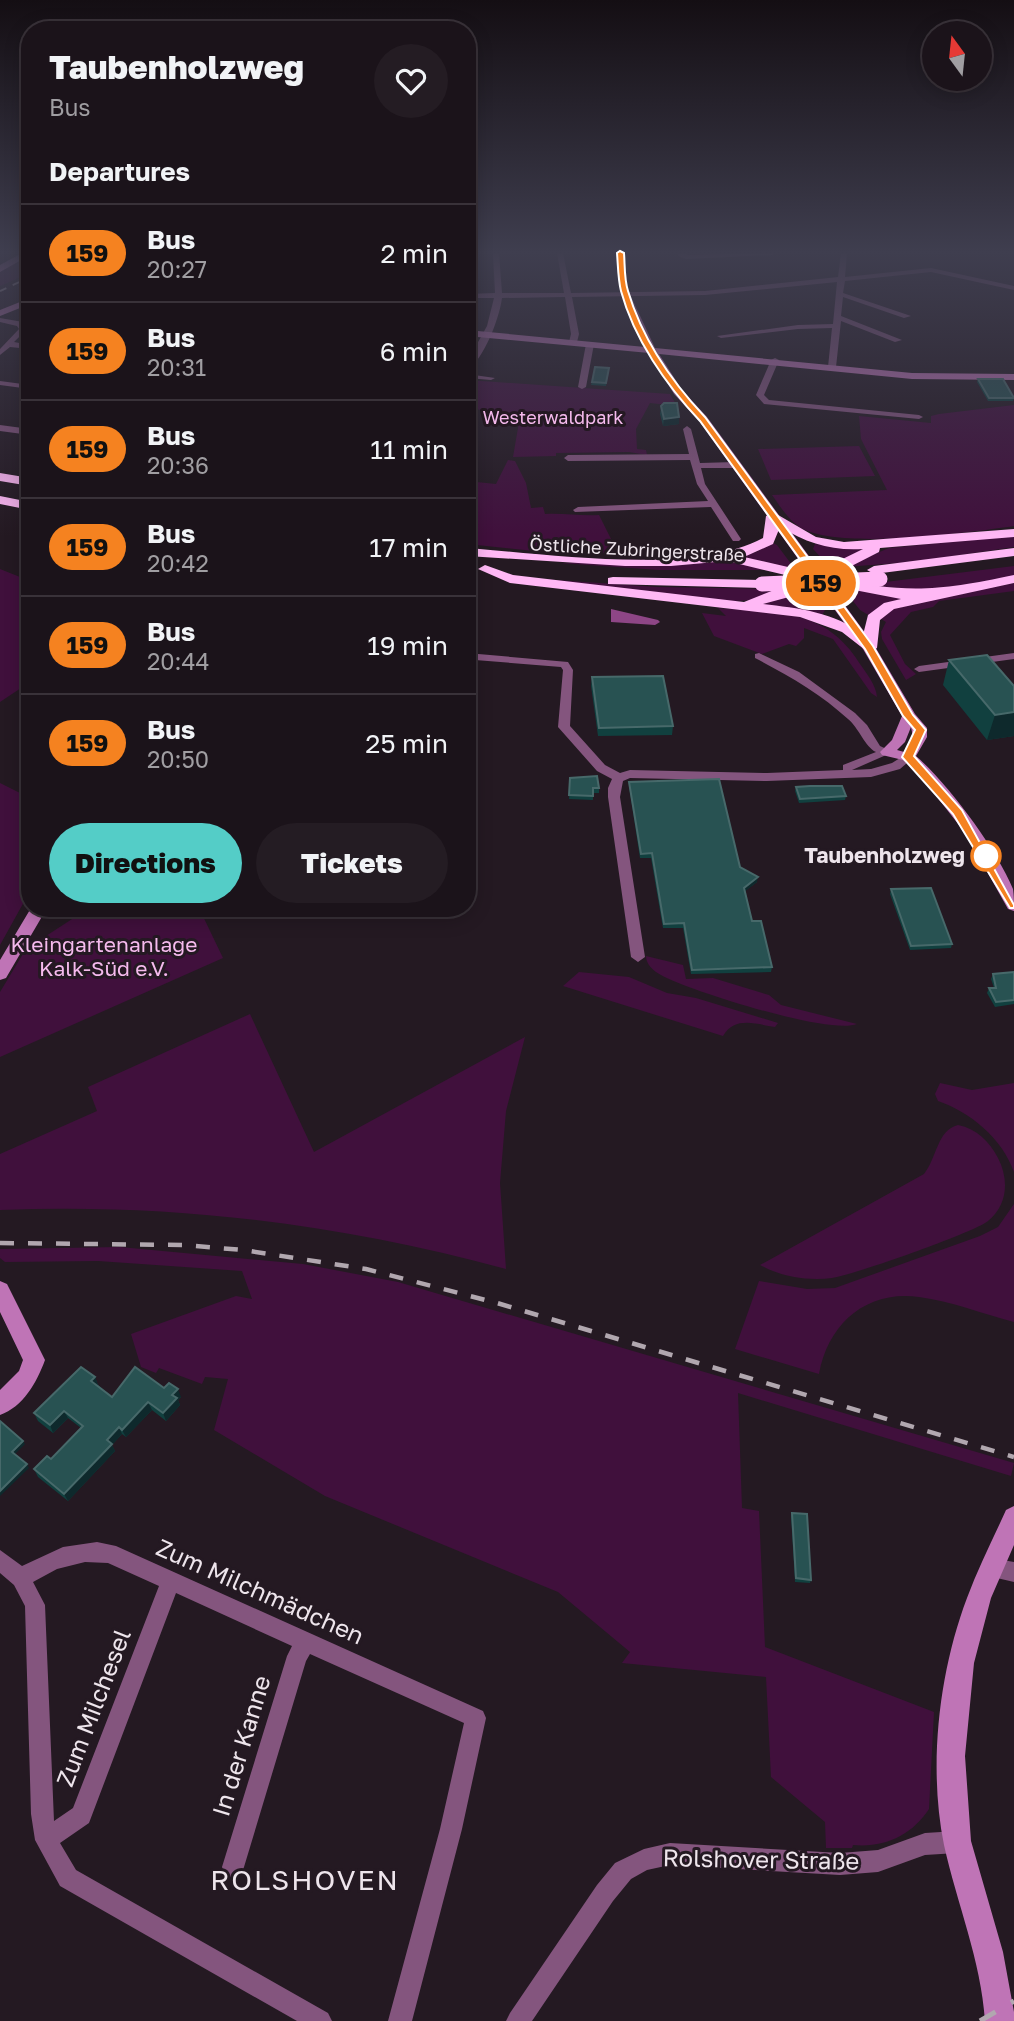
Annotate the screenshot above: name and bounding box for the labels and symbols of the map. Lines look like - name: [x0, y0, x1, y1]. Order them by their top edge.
- north arrow: [922, 21, 992, 91]
- park label: Westerwaldpark: [482, 406, 624, 428]
- street label: Östliche Zubringerstraße: [529, 532, 745, 566]
- line badge: 159: [781, 560, 861, 606]
- marker: Taubenholzweg: [971, 841, 1001, 871]
- place label: Taubenholzweg: [804, 842, 965, 868]
- park label: Kleingartenanlage Kalk-Süd e.V.: [11, 931, 197, 981]
- street label: Zum Milchmädchen: [152, 1532, 369, 1649]
- street label: Zum Milchesel: [49, 1625, 136, 1790]
- street label: In der Kanne: [205, 1672, 276, 1819]
- street label: Rolshover Straße: [662, 1842, 860, 1875]
- district label: ROLSHOVEN: [210, 1863, 400, 1896]

